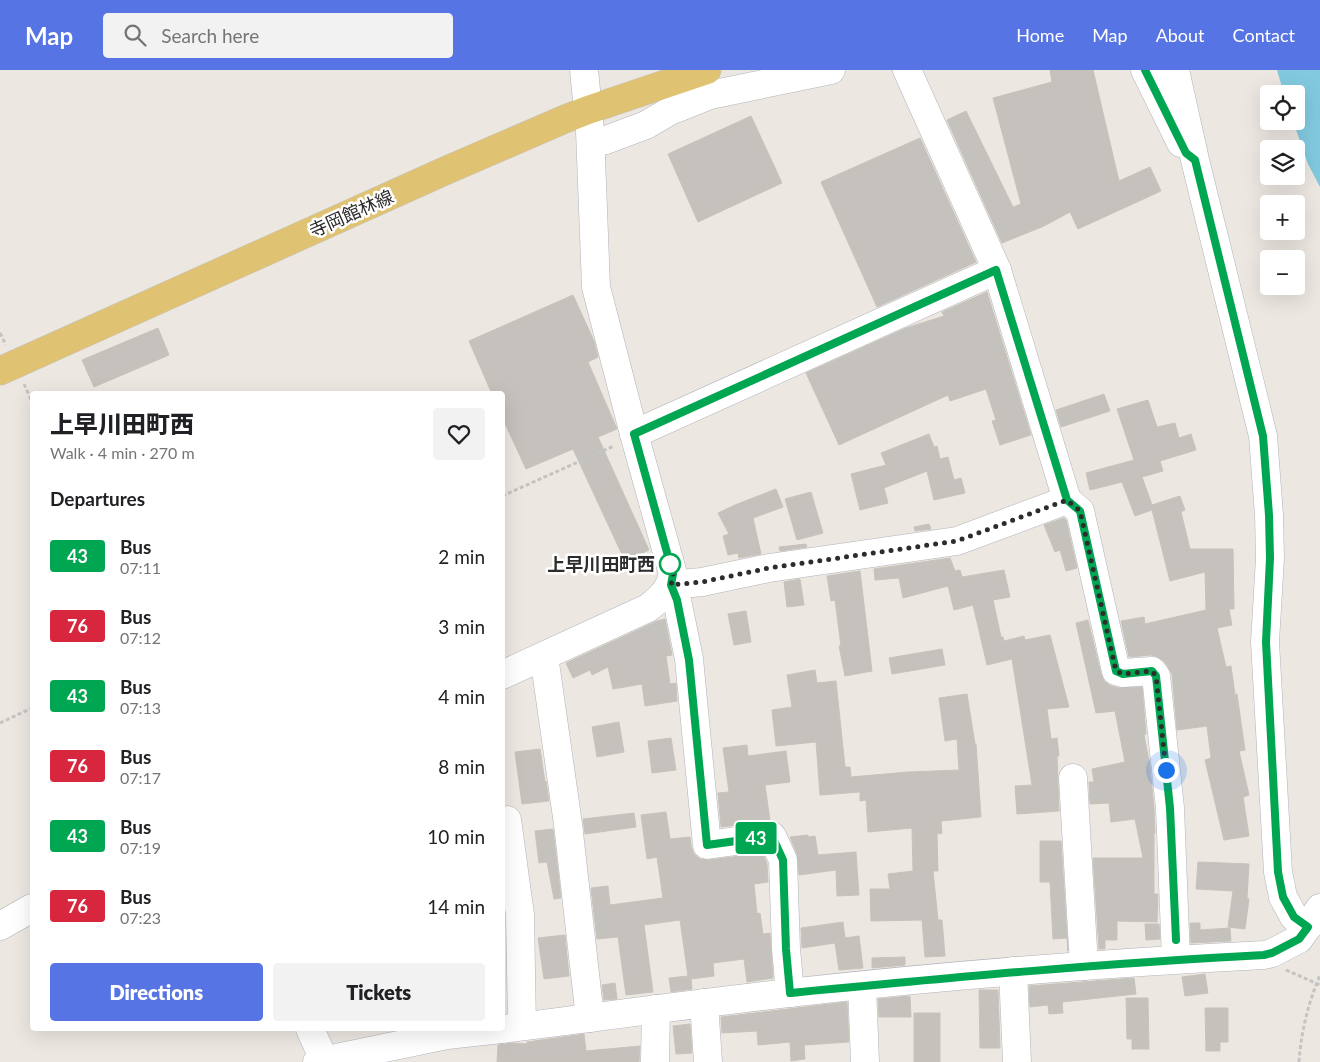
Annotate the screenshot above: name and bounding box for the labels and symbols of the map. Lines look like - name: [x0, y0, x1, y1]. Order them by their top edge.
- street label: 寺岡館林線: [305, 185, 397, 241]
- place label: 上早川田町西: [547, 553, 655, 575]
- marker: 上早川田町西: [659, 553, 681, 575]
- your location: [1154, 758, 1179, 783]
- line badge: 43: [734, 822, 778, 854]

